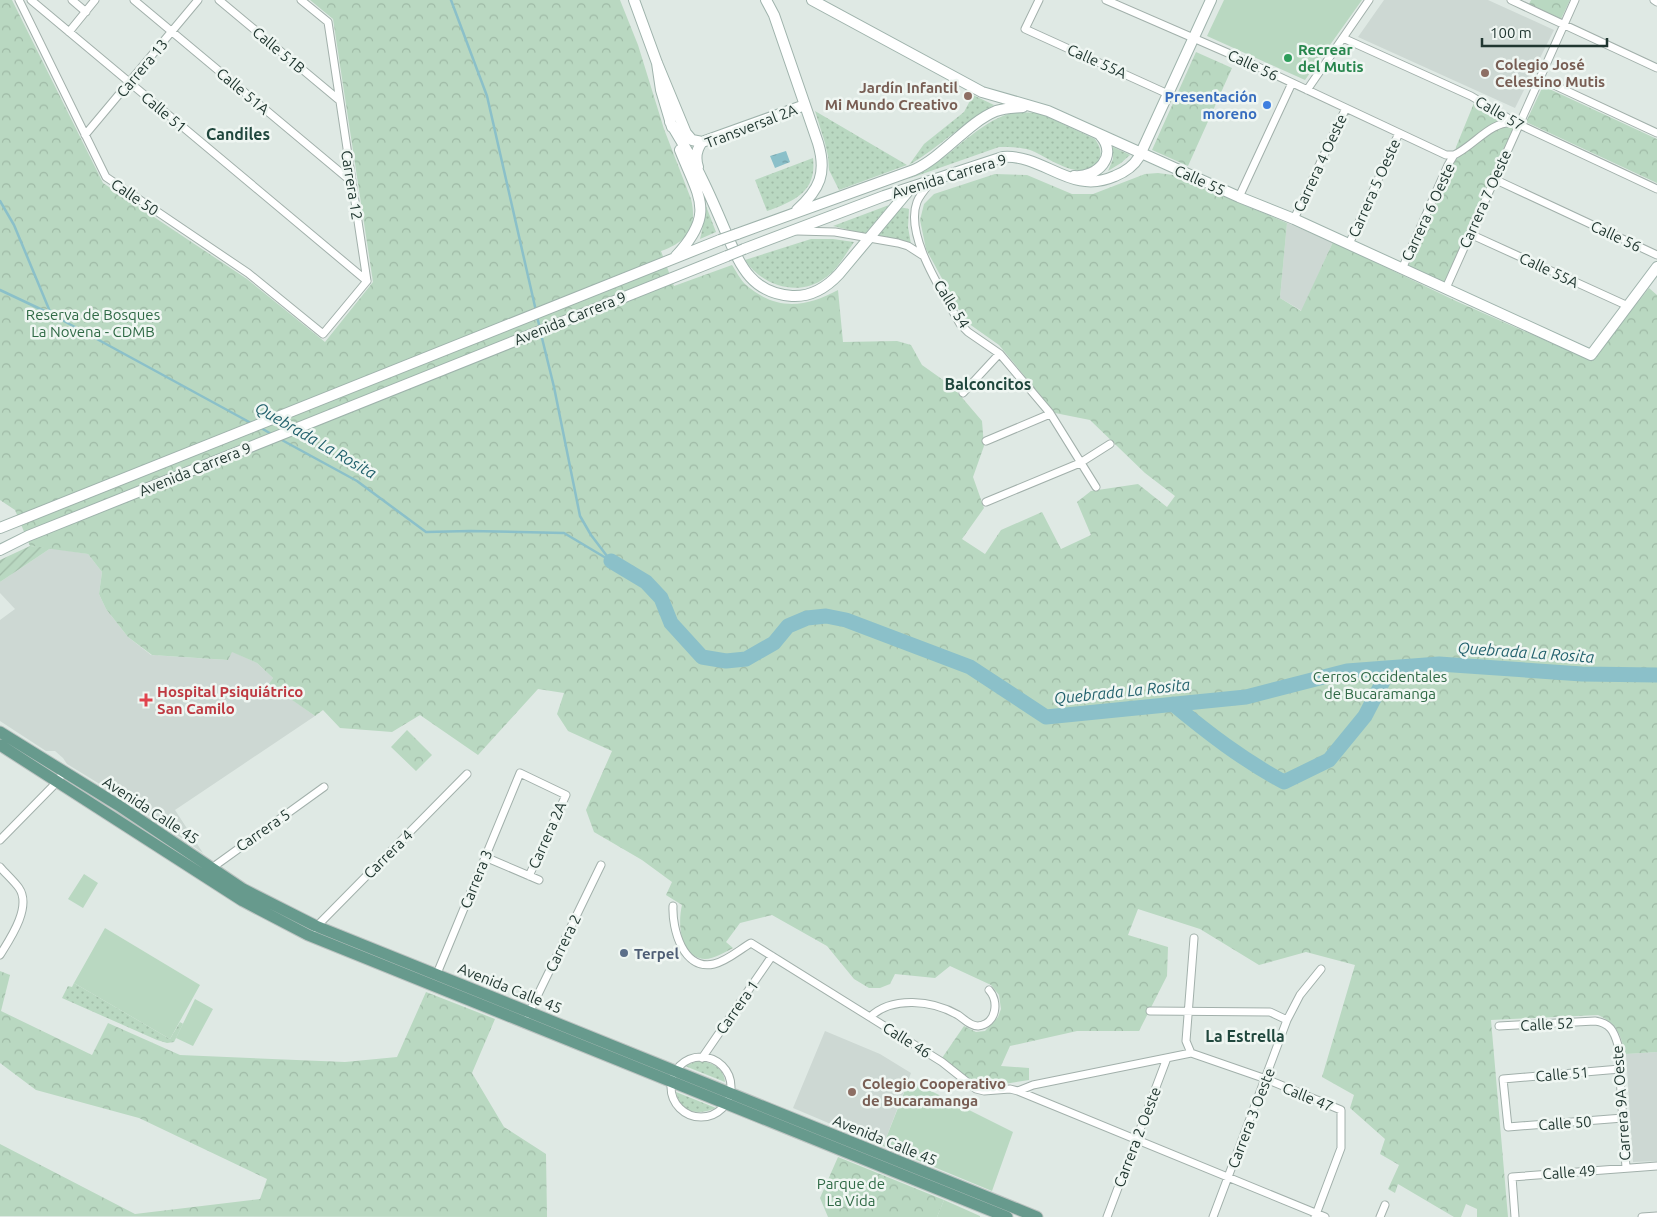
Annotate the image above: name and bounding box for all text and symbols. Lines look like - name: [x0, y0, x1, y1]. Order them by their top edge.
- scale bar: [1482, 15, 1607, 47]
- street label: Calle 51B: [249, 23, 309, 77]
- text: 100 m: [1490, 24, 1532, 41]
- street label: Carrera 13: [113, 36, 171, 100]
- street label: Calle 55A: [1065, 40, 1130, 82]
- place label: Recrear del Mutis: [1298, 41, 1364, 75]
- street label: Calle 56: [1225, 46, 1281, 84]
- marker: Recrear del Mutis: [1282, 52, 1294, 64]
- place label: Colegio José Celestino Mutis: [1495, 56, 1605, 90]
- street label: Calle 51A: [213, 64, 273, 118]
- marker: Colegio José Celestino Mutis: [1479, 67, 1491, 79]
- place label: Jardín Infantil Mi Mundo Creativo: [825, 79, 958, 113]
- street label: Calle 51: [138, 88, 190, 136]
- place label: Presentación moreno: [1165, 88, 1257, 122]
- marker: Jardín Infantil Mi Mundo Creativo: [962, 90, 974, 102]
- street label: Calle 57: [1473, 92, 1527, 134]
- marker: Presentación moreno: [1261, 99, 1273, 111]
- street label: Transversal 2A: [703, 101, 800, 151]
- street label: Carrera 4 Oeste: [1290, 111, 1350, 215]
- district label: Candiles: [206, 125, 270, 143]
- street label: Carrera 5 Oeste: [1345, 136, 1403, 240]
- street label: Carrera 7 Oeste: [1456, 147, 1514, 251]
- street label: Carrera 12: [338, 149, 366, 221]
- street label: Avenida Carrera 9: [890, 150, 1008, 202]
- street label: Carrera 6 Oeste: [1398, 160, 1458, 264]
- street label: Calle 55: [1172, 161, 1228, 199]
- street label: Calle 50: [108, 175, 162, 219]
- street label: Calle 56: [1588, 217, 1644, 255]
- street label: Calle 55A: [1517, 249, 1581, 291]
- street label: Calle 54: [931, 277, 973, 331]
- street label: Avenida Carrera 9: [512, 288, 628, 348]
- park label: Reserva de Bosques La Novena - CDMB: [26, 306, 160, 340]
- district label: Balconcitos: [945, 375, 1031, 393]
- water label: Quebrada La Rosita: [252, 398, 380, 483]
- street label: Avenida Carrera 9: [137, 439, 253, 499]
- water label: Quebrada La Rosita: [1457, 638, 1595, 667]
- park label: Cerros Occidentales de Bucaramanga: [1313, 668, 1447, 702]
- water label: Quebrada La Rosita: [1053, 675, 1191, 708]
- place label: Hospital Psiquiátrico San Camilo: [157, 683, 303, 717]
- marker: Hospital Psiquiátrico San Camilo: [139, 693, 153, 707]
- street label: Avenida Calle 45: [100, 773, 202, 847]
- street label: Carrera 2A: [525, 799, 569, 871]
- street label: Carrera 5: [233, 805, 293, 855]
- street label: Carrera 4: [360, 826, 416, 882]
- street label: Carrera 3: [457, 847, 495, 911]
- street label: Carrera 2: [542, 911, 584, 975]
- place label: Terpel: [634, 945, 679, 962]
- marker: Terpel: [618, 947, 630, 959]
- street label: Avenida Calle 45: [456, 959, 564, 1017]
- street label: Carrera 1: [712, 977, 762, 1037]
- street label: Calle 52: [1520, 1014, 1574, 1034]
- street label: Calle 46: [880, 1019, 934, 1061]
- district label: La Estrella: [1205, 1027, 1285, 1045]
- street label: Carrera 9A Oeste: [1608, 1045, 1634, 1161]
- street label: Calle 51: [1535, 1063, 1589, 1085]
- street label: Carrera 3 Oeste: [1224, 1066, 1278, 1170]
- place label: Colegio Cooperativo de Bucaramanga: [862, 1075, 1006, 1109]
- street label: Calle 47: [1280, 1079, 1336, 1115]
- street label: Carrera 2 Oeste: [1110, 1085, 1164, 1189]
- marker: Colegio Cooperativo de Bucaramanga: [846, 1086, 858, 1098]
- street label: Avenida Calle 45: [831, 1111, 939, 1169]
- street label: Calle 50: [1538, 1113, 1592, 1133]
- street label: Calle 49: [1542, 1162, 1596, 1182]
- park label: Parque de La Vida: [817, 1175, 885, 1209]

